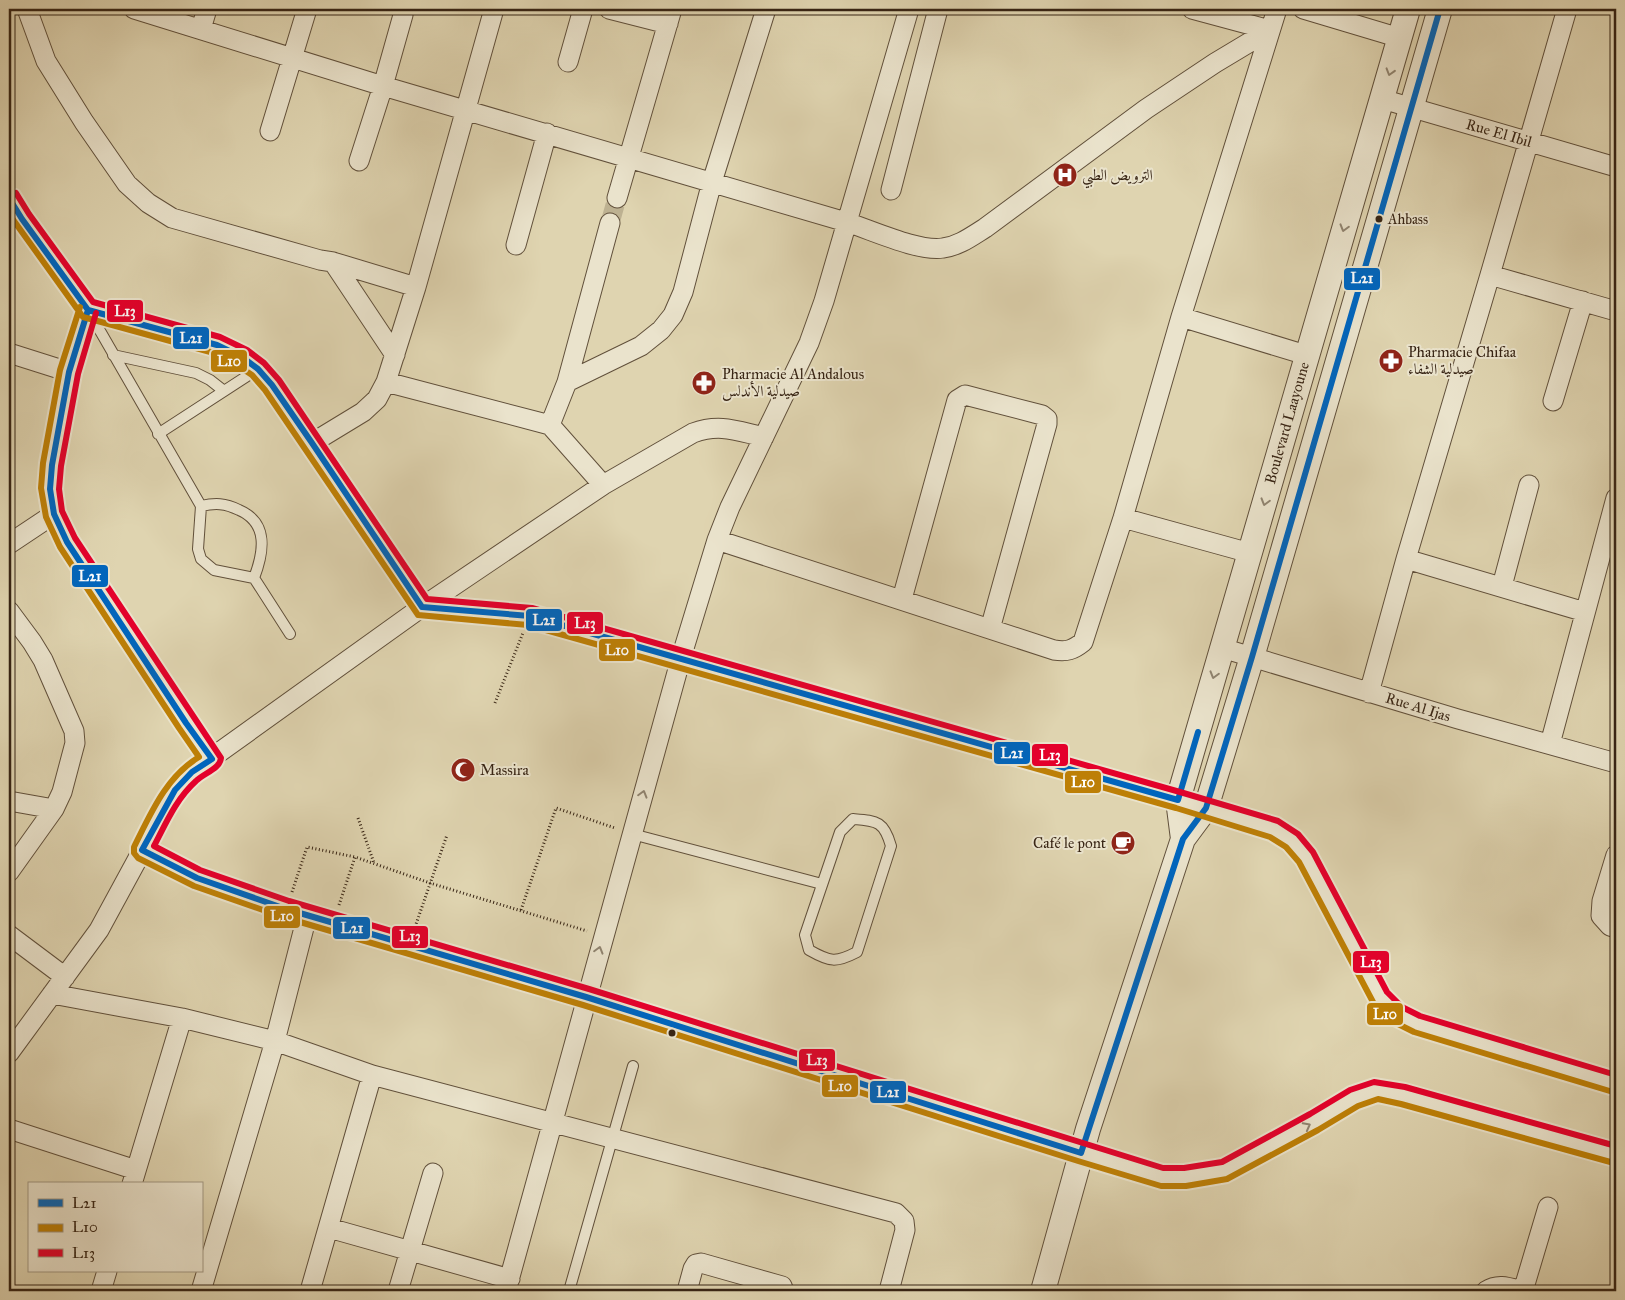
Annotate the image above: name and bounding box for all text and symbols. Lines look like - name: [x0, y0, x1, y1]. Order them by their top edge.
- one-way arrow: [1385, 68, 1395, 76]
- street label: Rue El Ibil: [1464, 115, 1535, 151]
- hospital icon: الترويض الطبي: [1052, 162, 1078, 188]
- place label: الترويض الطبي: [1082, 166, 1153, 189]
- place label: Ahbass: [1387, 211, 1428, 228]
- marker: Ahbass: [1374, 214, 1384, 224]
- one-way arrow: [1339, 224, 1349, 232]
- line badge: L21: [1343, 267, 1381, 291]
- text: L21: [1351, 270, 1374, 287]
- line badge: L13: [106, 299, 144, 323]
- text: L13: [114, 303, 136, 321]
- line badge: L21: [172, 326, 210, 350]
- text: L21: [180, 330, 203, 347]
- place label: Pharmacie Chifaa صيدلية الشفاء: [1408, 343, 1517, 378]
- pharmacy icon: Pharmacie Chifaa صيدلية الشفاء: [1378, 348, 1404, 374]
- line badge: L10: [210, 349, 248, 373]
- text: L10: [217, 353, 241, 370]
- street label: Boulevard Laayoune: [1261, 360, 1313, 486]
- place label: Pharmacie Al Andalous صيدلية الأندلس: [722, 365, 864, 401]
- pharmacy icon: Pharmacie Al Andalous صيدلية الأندلس: [691, 370, 717, 396]
- one-way arrow: [1260, 497, 1270, 506]
- line badge: L21: [71, 564, 109, 588]
- text: L21: [79, 568, 102, 585]
- line badge: L21: [525, 608, 563, 632]
- line badge: L13: [566, 611, 604, 635]
- text: L21: [533, 612, 556, 629]
- text: L13: [574, 615, 596, 633]
- line badge: L10: [598, 638, 636, 662]
- text: L10: [605, 642, 629, 659]
- one-way arrow: [1209, 670, 1220, 679]
- street label: Rue Al Ijas: [1383, 689, 1453, 725]
- line badge: L21: [993, 741, 1031, 765]
- line badge: L13: [1031, 743, 1069, 767]
- text: L21: [1001, 745, 1024, 762]
- text: L13: [1039, 747, 1061, 765]
- mosque icon: Massira: [450, 757, 476, 783]
- place label: Massira: [480, 761, 529, 779]
- line badge: L10: [1064, 770, 1102, 794]
- text: L10: [1071, 774, 1095, 791]
- one-way arrow: [637, 789, 648, 798]
- cafe icon: Café le pont: [1110, 830, 1136, 856]
- place label: Café le pont: [1033, 834, 1107, 852]
- line badge: L10: [263, 905, 301, 929]
- text: L10: [270, 908, 294, 925]
- line badge: L21: [332, 916, 371, 940]
- text: L21: [341, 920, 364, 937]
- line badge: L13: [391, 925, 429, 949]
- text: L13: [399, 928, 421, 946]
- one-way arrow: [594, 947, 604, 955]
- line badge: L13: [1352, 950, 1390, 974]
- text: L13: [1360, 954, 1382, 972]
- line badge: L10: [1366, 1002, 1404, 1026]
- text: L10: [1373, 1006, 1397, 1023]
- unlabelled marker: [667, 1028, 677, 1038]
- line badge: L13: [798, 1048, 836, 1072]
- text: L13: [806, 1052, 828, 1070]
- line badge: L10: [821, 1074, 859, 1098]
- text: L10: [828, 1078, 852, 1095]
- line badge: L21: [869, 1080, 907, 1104]
- text: L21: [877, 1084, 900, 1101]
- one-way arrow: [1302, 1122, 1311, 1132]
- legend: [28, 1182, 202, 1272]
- text: L21: [72, 1194, 96, 1212]
- text: L10: [72, 1218, 98, 1236]
- text: L13: [72, 1244, 95, 1262]

